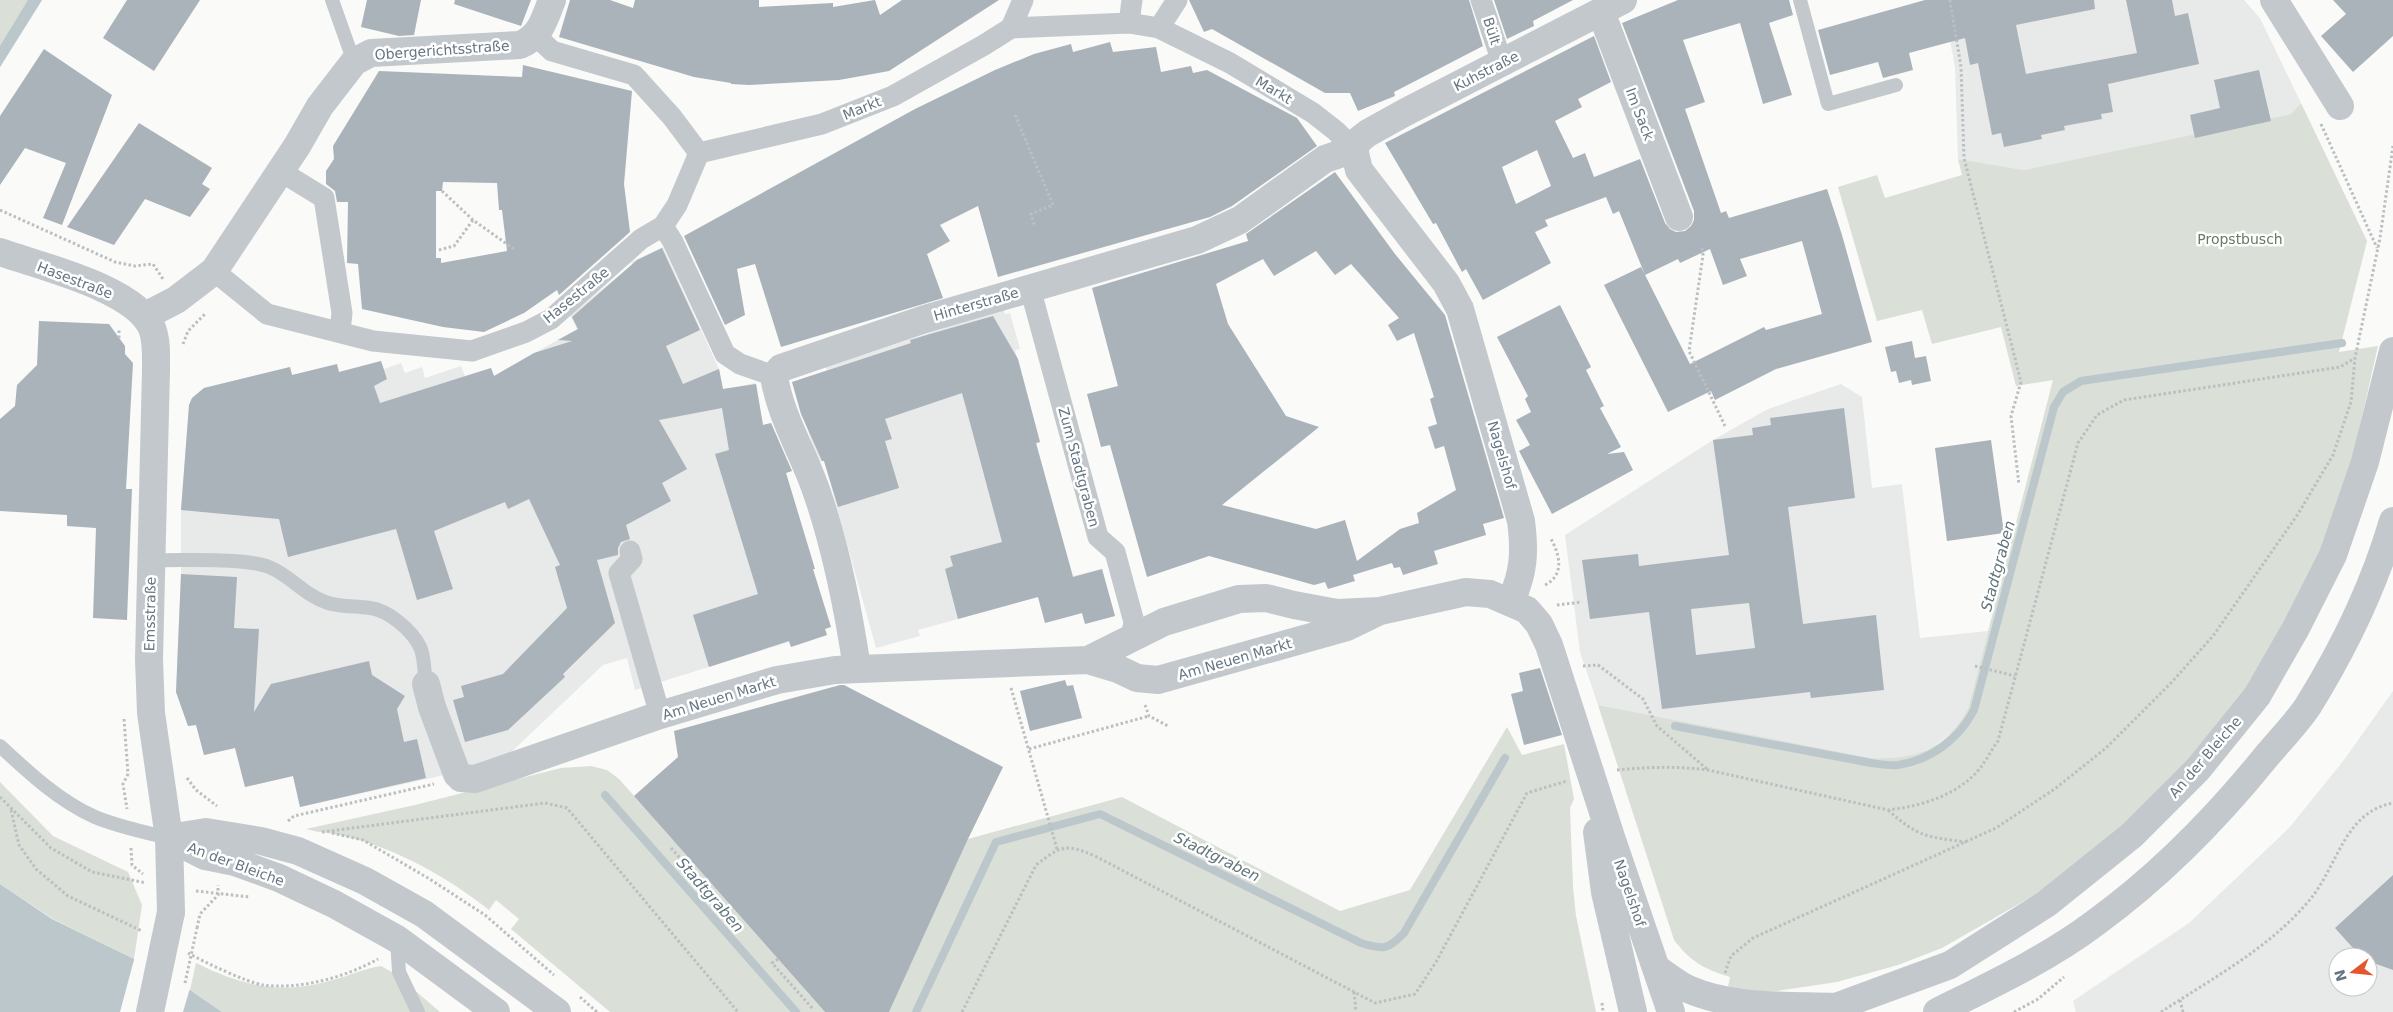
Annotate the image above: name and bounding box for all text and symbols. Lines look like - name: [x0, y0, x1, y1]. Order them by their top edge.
- street label: Bült: [1480, 15, 1504, 47]
- street label: Obergerichtsstraße: [374, 37, 510, 63]
- street label: Kuhstraße: [1451, 48, 1521, 94]
- street label: Markt: [1253, 73, 1296, 107]
- street label: Im Sack: [1623, 85, 1658, 144]
- street label: Markt: [840, 93, 884, 123]
- park label: Propstbusch: [2197, 231, 2283, 247]
- street label: Hasestraße: [35, 258, 115, 302]
- street label: Hasestraße: [540, 264, 612, 326]
- street label: Hinterstraße: [932, 284, 1020, 324]
- street label: Zum Stadtgraben: [1055, 405, 1103, 529]
- street label: Nagelshof: [1485, 419, 1520, 492]
- water label: Stadtgraben: [1977, 519, 2019, 613]
- street label: Emsstraße: [141, 577, 159, 651]
- street label: Am Neuen Markt: [1176, 635, 1294, 683]
- street label: Am Neuen Markt: [660, 673, 778, 723]
- street label: An der Bleiche: [2166, 713, 2244, 801]
- water label: Stadtgraben: [1171, 828, 1263, 886]
- street label: An der Bleiche: [185, 839, 287, 889]
- water label: Stadtgraben: [673, 854, 747, 936]
- street label: Nagelshof: [1611, 857, 1649, 930]
- north arrow: [2328, 947, 2378, 997]
- text: N: [2331, 968, 2350, 983]

